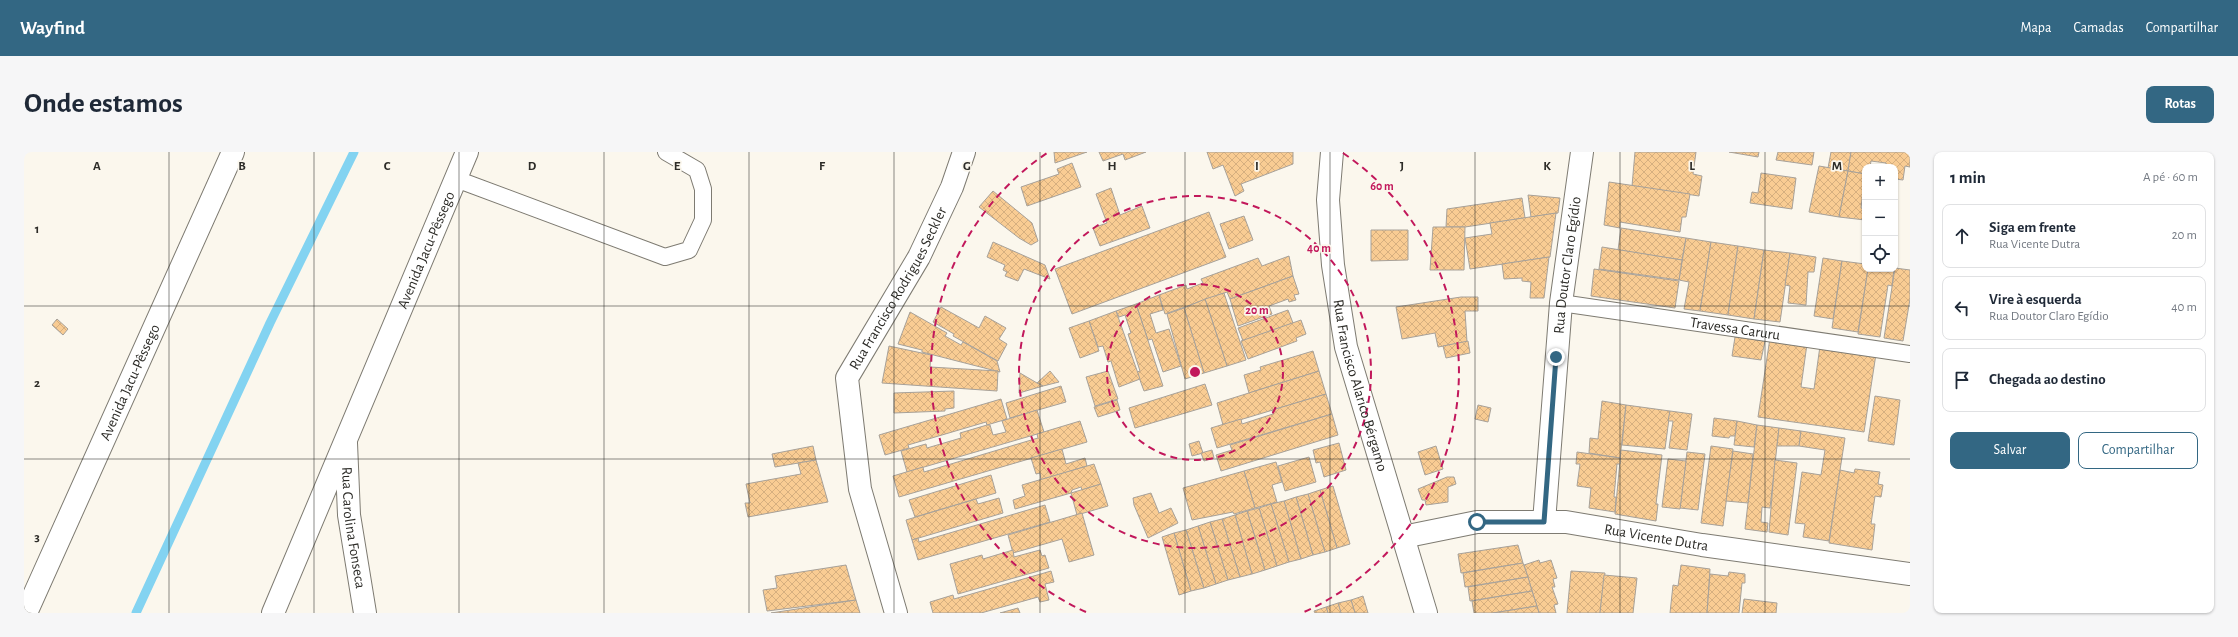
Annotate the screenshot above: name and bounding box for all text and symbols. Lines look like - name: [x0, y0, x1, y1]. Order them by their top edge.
- text: Wayfind: [20, 19, 85, 38]
- text: Mapa: [2021, 21, 2051, 35]
- text: Camadas: [2073, 21, 2124, 35]
- text: Compartilhar: [2146, 21, 2218, 35]
- button: Rotas: [2146, 86, 2214, 123]
- text: Onde estamos: [24, 90, 183, 118]
- text: A: [93, 160, 101, 173]
- text: B: [238, 160, 246, 173]
- text: C: [384, 160, 391, 173]
- text: D: [528, 160, 537, 173]
- text: E: [674, 160, 681, 173]
- text: F: [819, 160, 826, 173]
- text: G: [963, 160, 971, 173]
- text: H: [1107, 160, 1117, 173]
- text: I: [1255, 160, 1259, 173]
- text: J: [1400, 160, 1404, 173]
- text: K: [1543, 160, 1551, 173]
- text: L: [1689, 160, 1695, 173]
- text: M: [1832, 160, 1842, 173]
- map controls: [1862, 164, 1898, 272]
- button: +: [1862, 164, 1898, 200]
- text: 1 min: [1950, 169, 1986, 186]
- text: A pé · 60 m: [2143, 171, 2198, 184]
- text: 60 m: [1370, 180, 1394, 192]
- street label: Avenida Jacu-Pêssego: [395, 189, 458, 311]
- street label: Rua Doutor Claro Egídio: [1552, 196, 1584, 334]
- button: −: [1862, 200, 1898, 236]
- street label: Rua Francisco Rodrigues Seckler: [847, 205, 949, 373]
- text: Siga em frente: [1989, 220, 2076, 235]
- text: 1: [35, 223, 39, 236]
- icon: ahead: [1951, 225, 1973, 247]
- text: 20 m: [2172, 229, 2197, 242]
- button: locate: [1862, 236, 1898, 272]
- text: Rua Vicente Dutra: [1989, 238, 2080, 251]
- text: 40 m: [1307, 242, 1331, 254]
- text: Vire à esquerda: [1989, 292, 2082, 307]
- icon: left: [1951, 297, 1973, 319]
- street label: Rua Francisco Alarico Bérgamo: [1331, 298, 1390, 473]
- text: 40 m: [2171, 301, 2197, 314]
- text: 20 m: [1245, 304, 1269, 316]
- text: Rua Doutor Claro Egídio: [1989, 310, 2109, 323]
- street label: Travessa Caruru: [1689, 315, 1781, 343]
- street label: Avenida Jacu-Pêssego: [98, 322, 163, 443]
- route end: [1547, 348, 1565, 366]
- centre of rings: [1188, 365, 1202, 379]
- icon: arrive: [1951, 369, 1973, 391]
- text: Chegada ao destino: [1989, 372, 2106, 387]
- text: 2: [34, 377, 40, 390]
- button: Salvar: [1950, 432, 2070, 469]
- button: Compartilhar: [2078, 432, 2198, 469]
- street label: Rua Carolina Fonseca: [339, 466, 368, 590]
- route start: [1468, 513, 1486, 531]
- street label: Rua Vicente Dutra: [1603, 522, 1709, 554]
- text: 3: [34, 531, 40, 544]

